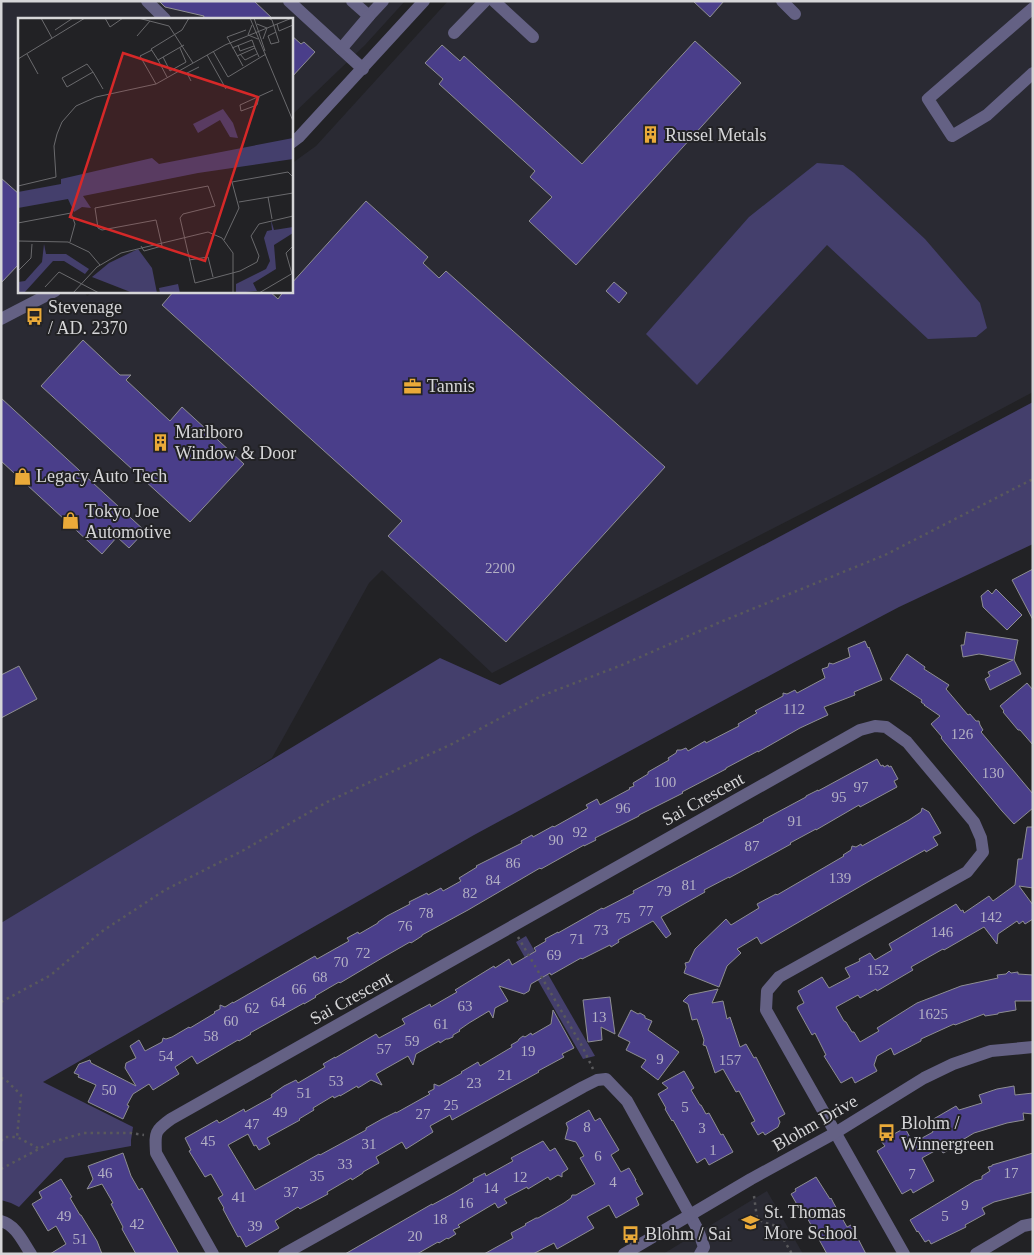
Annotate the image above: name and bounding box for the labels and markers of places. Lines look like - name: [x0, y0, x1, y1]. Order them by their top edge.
- building icon: Russel Metals: [641, 125, 661, 145]
- place label: Russel Metals: [665, 125, 767, 145]
- place label: Stevenage / AD. 2370: [48, 297, 128, 338]
- bus stop icon: Stevenage / AD. 2370: [24, 307, 44, 327]
- office icon: Tannis: [403, 376, 423, 396]
- place label: Tannis: [427, 376, 475, 396]
- place label: Marlboro Window & Door: [175, 422, 296, 463]
- building icon: Marlboro Window & Door: [151, 432, 171, 452]
- shop icon: Legacy Auto Tech: [12, 466, 32, 486]
- place label: Legacy Auto Tech: [36, 466, 167, 486]
- place label: Tokyo Joe Automotive: [85, 501, 171, 542]
- shop icon: Tokyo Joe Automotive: [61, 511, 81, 531]
- place label: Blohm / Winnergreen: [901, 1113, 994, 1154]
- bus stop icon: Blohm / Winnergreen: [877, 1123, 897, 1143]
- place label: St. Thomas More School: [764, 1202, 858, 1243]
- school or university icon: St. Thomas More School: [740, 1212, 760, 1232]
- bus stop icon: Blohm / Sai: [621, 1224, 641, 1244]
- place label: Blohm / Sai: [645, 1224, 731, 1244]

